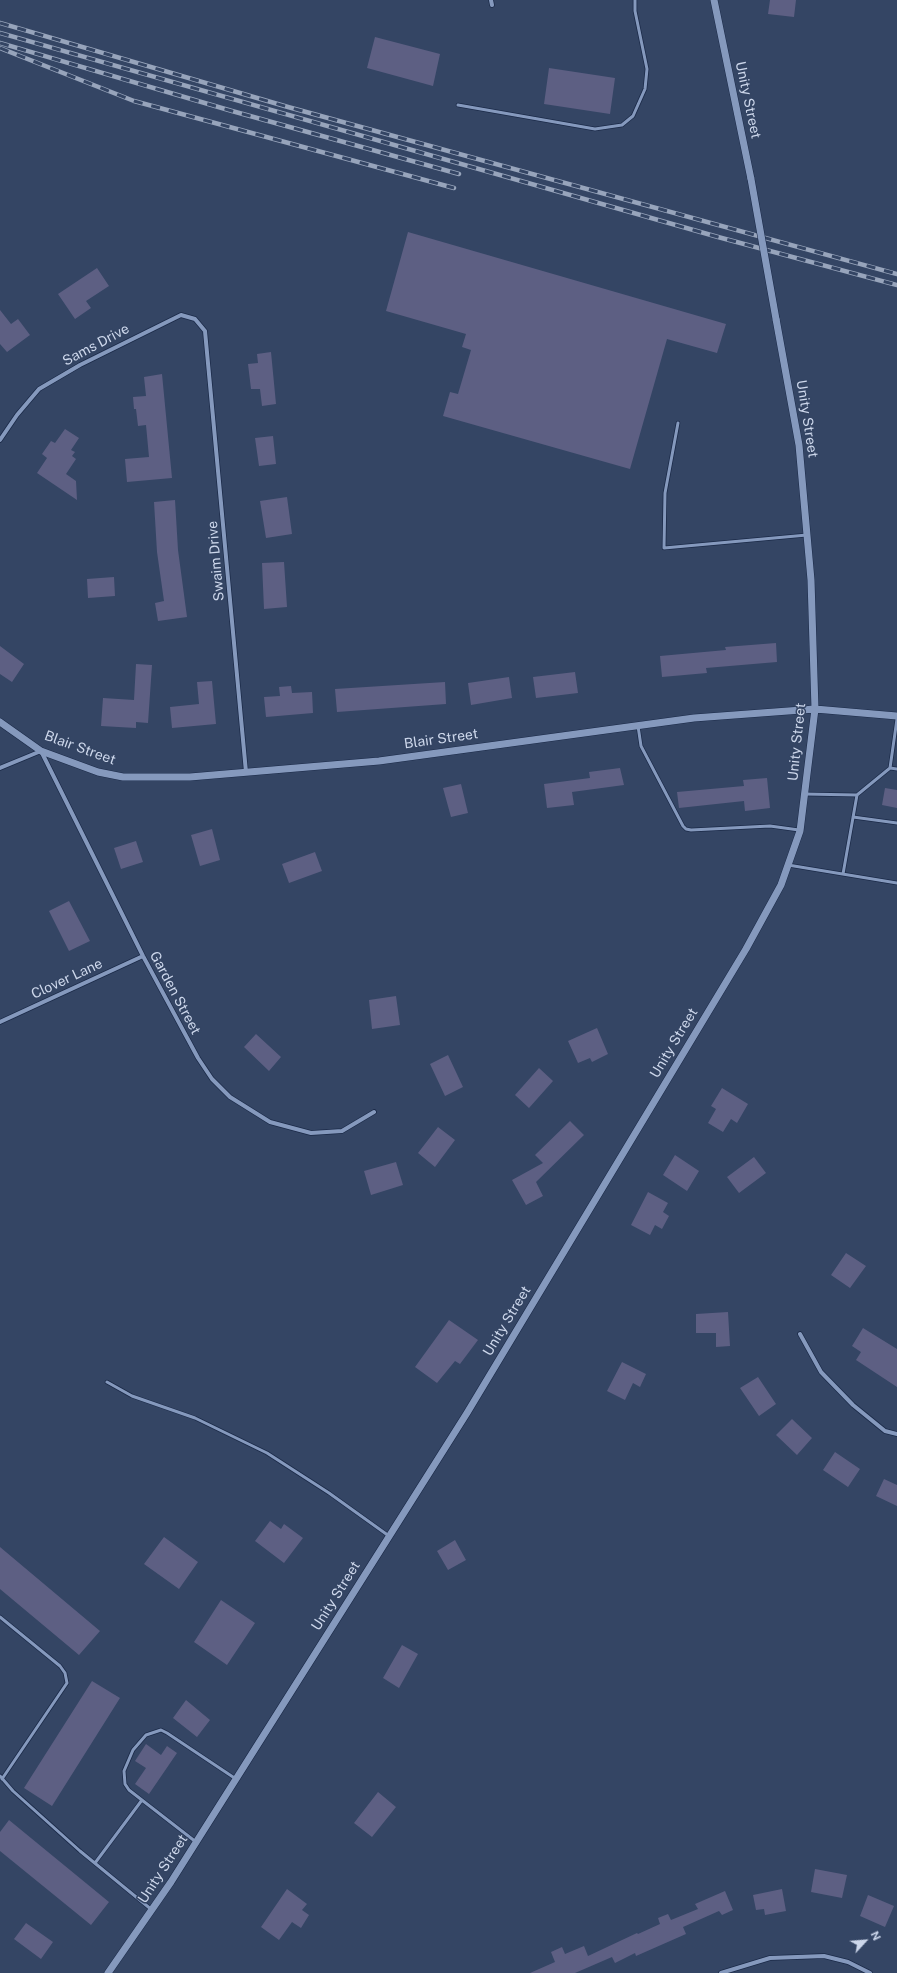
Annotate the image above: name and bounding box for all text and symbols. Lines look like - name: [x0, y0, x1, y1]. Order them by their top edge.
- street label: Unity Street: [732, 60, 764, 140]
- street label: Sams Drive: [60, 320, 132, 370]
- street label: Unity Street: [793, 379, 821, 459]
- street label: Swaim Drive: [204, 520, 228, 602]
- street label: Unity Street: [785, 702, 809, 782]
- street label: Blair Street: [403, 725, 479, 753]
- street label: Blair Street: [42, 727, 118, 769]
- street label: Garden Street: [146, 948, 204, 1038]
- street label: Clover Lane: [29, 955, 105, 1003]
- street label: Unity Street: [647, 1005, 701, 1081]
- street label: Unity Street: [480, 1283, 534, 1359]
- street label: Unity Street: [308, 1558, 364, 1634]
- street label: Unity Street: [135, 1831, 191, 1907]
- north arrow: [845, 1921, 885, 1961]
- text: N: [869, 1929, 883, 1942]

